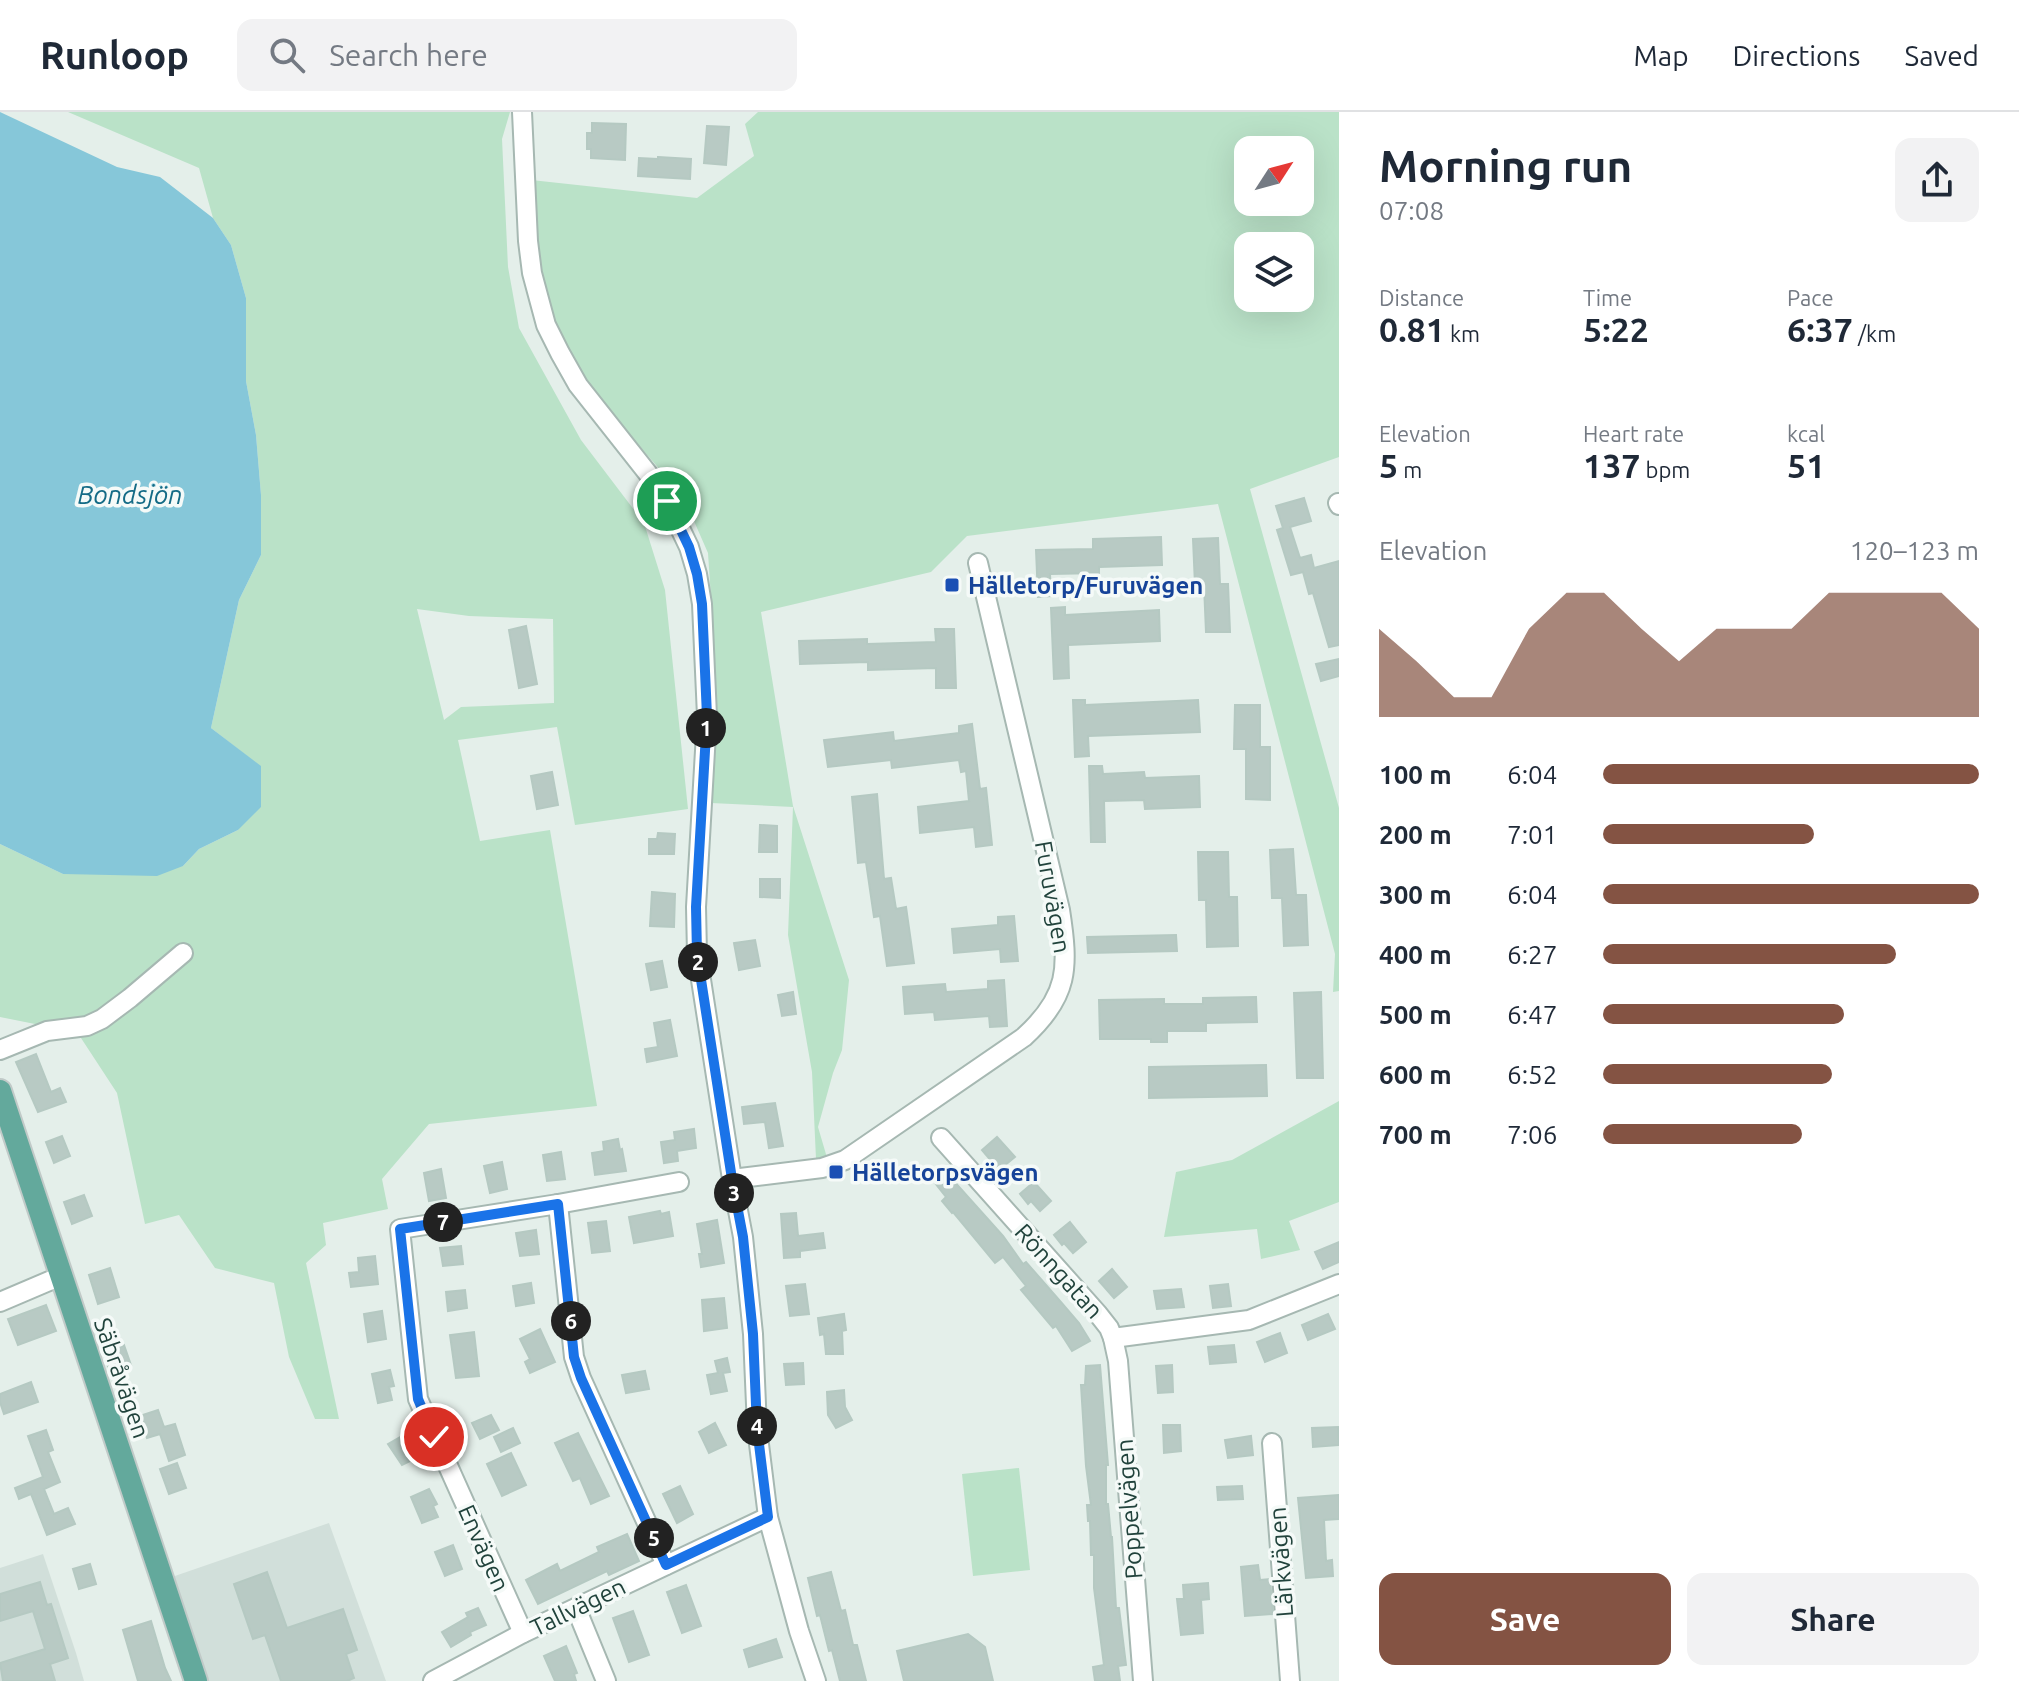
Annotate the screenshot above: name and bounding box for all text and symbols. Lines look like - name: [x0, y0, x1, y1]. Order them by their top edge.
- search box: [237, 19, 797, 91]
- icon: search: [265, 33, 309, 77]
- text: Runloop: [40, 34, 189, 76]
- text: Search here: [329, 38, 488, 72]
- text: Map: [1633, 40, 1689, 71]
- text: Directions: [1733, 40, 1860, 71]
- text: Saved: [1904, 40, 1979, 71]
- north arrow: [1234, 136, 1314, 216]
- map controls: [1234, 136, 1314, 312]
- button: share: [1895, 138, 1979, 222]
- text: Morning run: [1379, 141, 1632, 190]
- text: 07:08: [1379, 196, 1444, 225]
- button: layers: [1234, 232, 1314, 312]
- text: Distance: [1379, 285, 1464, 310]
- text: Time: [1583, 285, 1632, 310]
- text: Pace: [1787, 285, 1834, 310]
- text: 0.81: [1379, 310, 1445, 348]
- text: 5:22: [1583, 310, 1649, 348]
- text: 6:37: [1787, 310, 1853, 348]
- text: km: [1445, 321, 1480, 346]
- text: /km: [1853, 321, 1896, 346]
- text: Elevation: [1379, 421, 1471, 446]
- text: Heart rate: [1583, 421, 1684, 446]
- text: kcal: [1787, 421, 1825, 446]
- text: 5: [1379, 446, 1398, 484]
- text: 137: [1583, 446, 1641, 484]
- text: 51: [1787, 446, 1825, 484]
- text: m: [1398, 457, 1422, 482]
- text: bpm: [1641, 457, 1690, 482]
- pin: [633, 467, 701, 535]
- icon: arrive: [645, 479, 689, 523]
- water label: Bondsjön: [77, 480, 183, 509]
- text: Elevation: [1379, 536, 1487, 565]
- text: 120–123 m: [1850, 536, 1979, 565]
- place label: Hälletorp/Furuvägen: [968, 572, 1203, 599]
- marker: Hälletorp/Furuvägen: [943, 576, 961, 594]
- pin: 1: [686, 708, 726, 748]
- text: 1: [700, 715, 712, 740]
- text: 100 m: [1379, 760, 1452, 789]
- text: 6:04: [1507, 760, 1557, 789]
- text: 200 m: [1379, 820, 1452, 849]
- text: 7:01: [1507, 820, 1557, 849]
- street label: Furuvägen: [1030, 839, 1076, 955]
- text: 300 m: [1379, 880, 1452, 909]
- text: 6:04: [1507, 880, 1557, 909]
- text: 400 m: [1379, 940, 1452, 969]
- text: 6:27: [1507, 940, 1557, 969]
- pin: 2: [678, 942, 718, 982]
- text: 2: [692, 949, 704, 974]
- text: 500 m: [1379, 1000, 1452, 1029]
- text: 6:47: [1507, 1000, 1557, 1029]
- text: 600 m: [1379, 1060, 1452, 1089]
- text: 6:52: [1507, 1060, 1557, 1089]
- text: 700 m: [1379, 1120, 1452, 1149]
- text: 7:06: [1507, 1120, 1557, 1149]
- place label: Hälletorpsvägen: [852, 1159, 1038, 1186]
- marker: Hälletorpsvägen: [827, 1163, 845, 1181]
- pin: 3: [714, 1173, 754, 1213]
- text: 3: [728, 1180, 740, 1205]
- pin: 7: [423, 1202, 463, 1242]
- text: 7: [437, 1209, 449, 1234]
- street label: Rönngatan: [1010, 1218, 1108, 1324]
- pin: 6: [551, 1301, 591, 1341]
- text: 6: [565, 1308, 577, 1333]
- street label: Säbråvägen: [89, 1314, 155, 1442]
- pin: [400, 1403, 468, 1471]
- pin: 4: [737, 1406, 777, 1446]
- text: 4: [751, 1413, 763, 1438]
- icon: check: [412, 1415, 456, 1459]
- street label: Poppelvägen: [1111, 1438, 1147, 1580]
- street label: Envägen: [453, 1501, 515, 1595]
- street label: Lärkvägen: [1264, 1506, 1298, 1618]
- pin: 5: [634, 1518, 674, 1558]
- text: 5: [648, 1525, 660, 1550]
- street label: Tallvägen: [526, 1572, 630, 1642]
- button: Save: [1379, 1573, 1671, 1665]
- button: Share: [1687, 1573, 1979, 1665]

